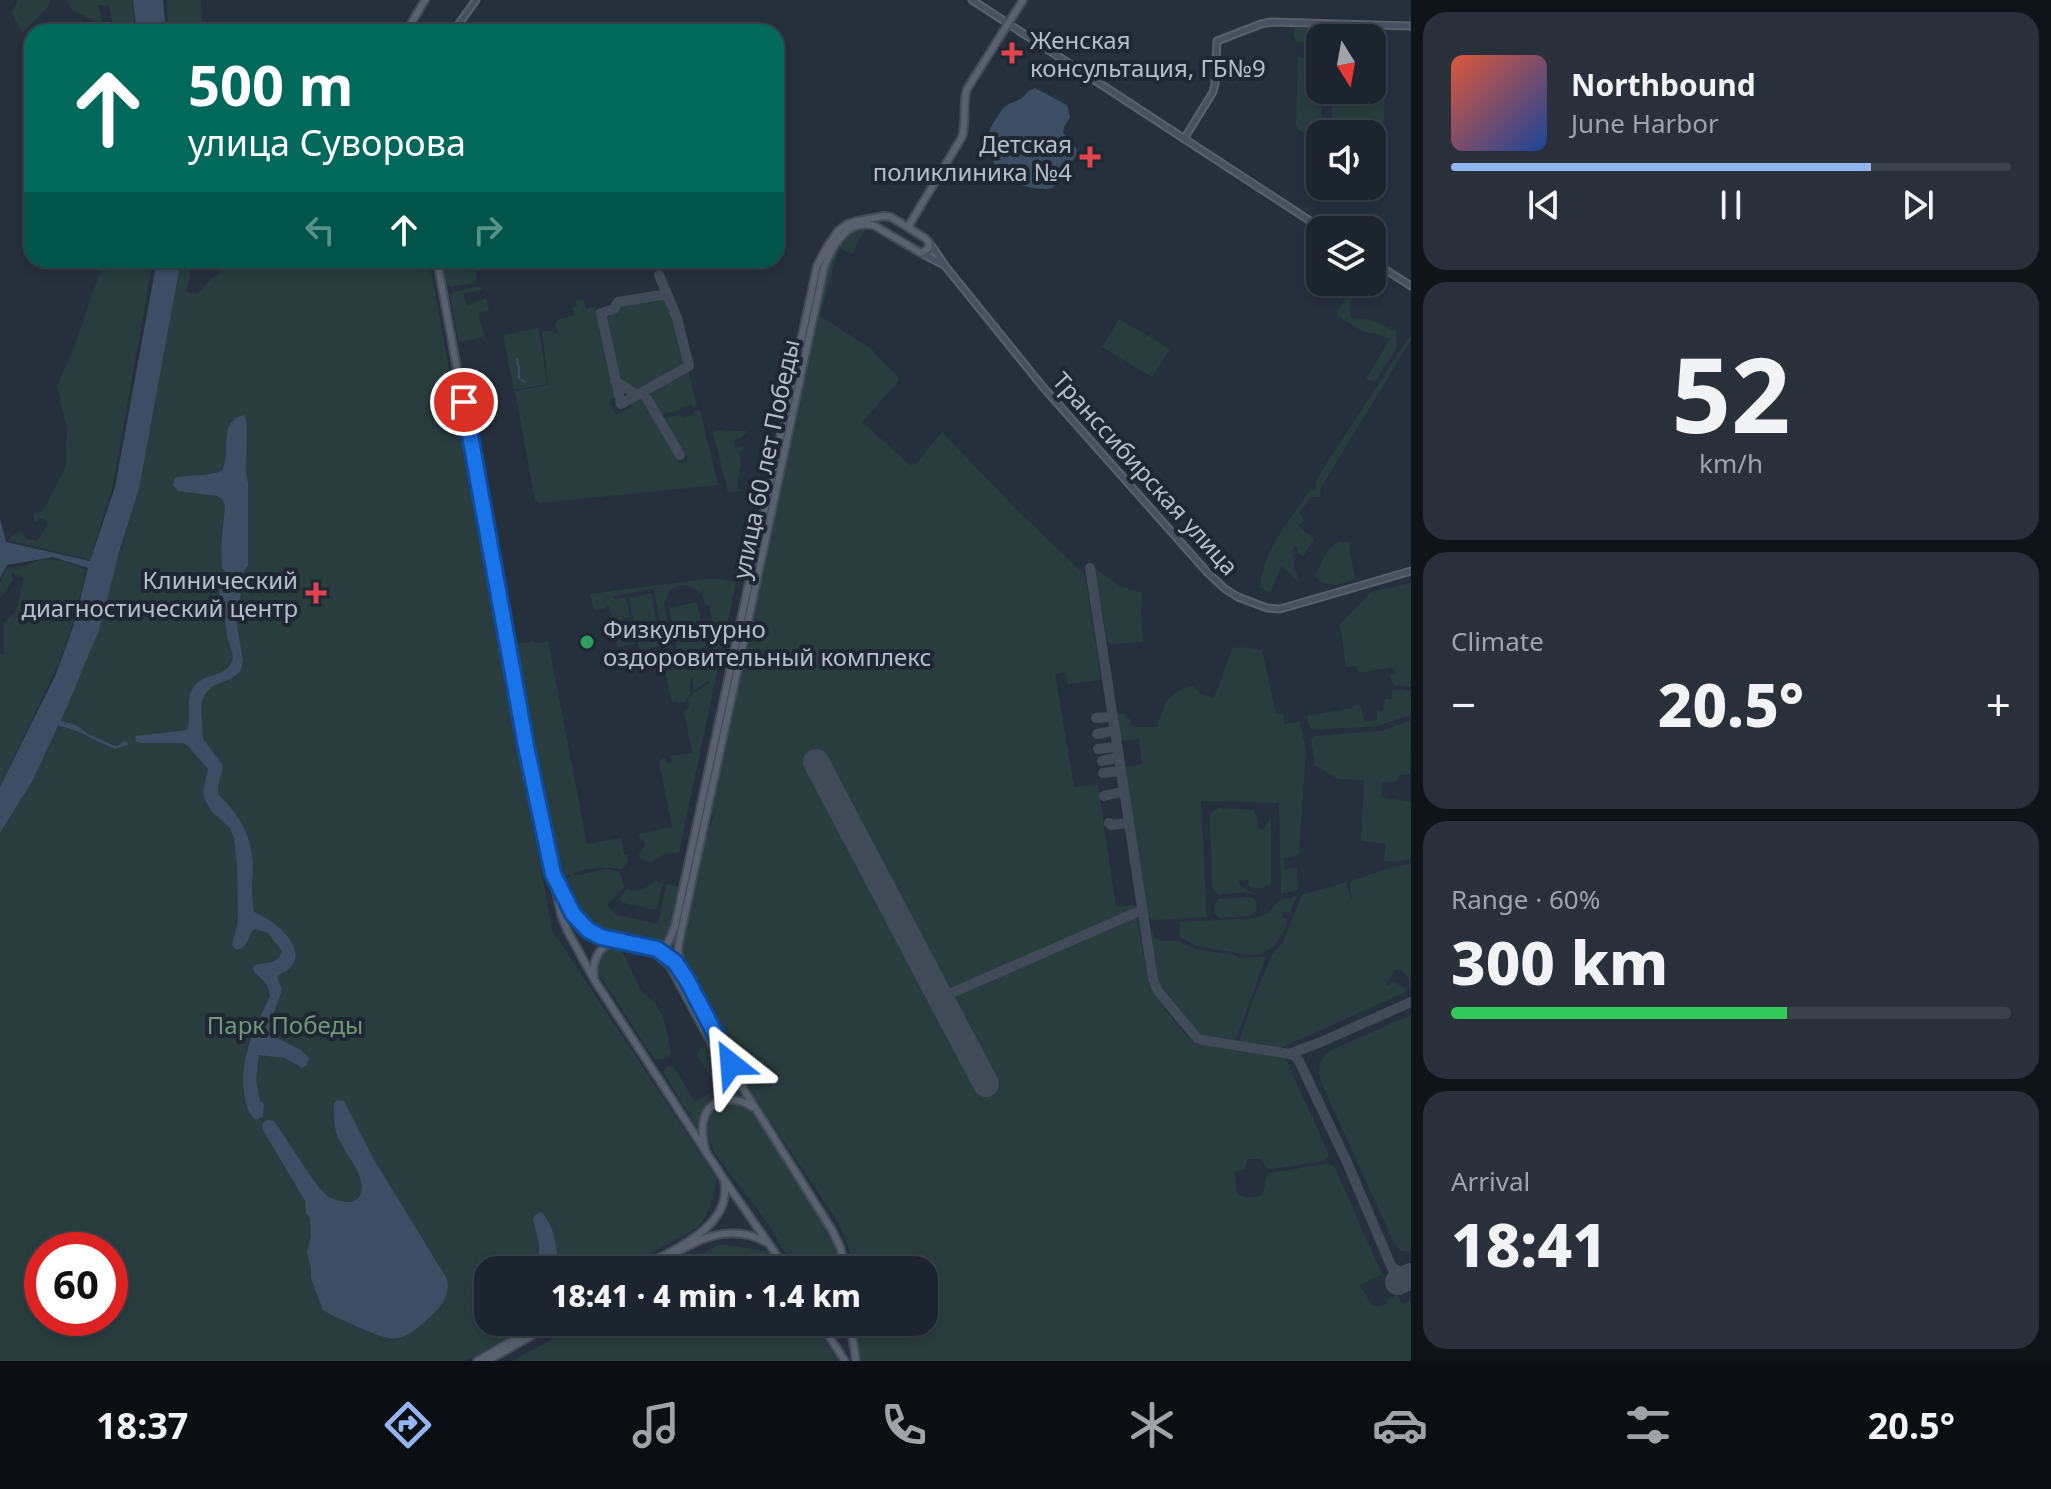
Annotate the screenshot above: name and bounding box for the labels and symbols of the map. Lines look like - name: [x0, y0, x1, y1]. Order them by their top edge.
- place label: Женская консультация, ГБ№9: [1030, 23, 1266, 84]
- north arrow: [1306, 24, 1386, 104]
- marker: Женская консультация, ГБ№9: [1001, 42, 1023, 64]
- place label: Детская поликлиника №4: [873, 127, 1072, 188]
- marker: Детская поликлиника №4: [1079, 146, 1101, 168]
- street label: улица 60 лет Победы: [723, 336, 807, 582]
- street label: Транссибирская улица: [1046, 364, 1246, 582]
- pin: [430, 368, 498, 436]
- place label: Клинический диагностический центр: [21, 563, 298, 624]
- marker: Клинический диагностический центр: [305, 582, 327, 604]
- place label: Физкультурно оздоровительный комплекс: [603, 612, 931, 673]
- marker: Физкультурно оздоровительный комплекс: [578, 633, 596, 651]
- park label: Парк Победы: [207, 1008, 363, 1041]
- position arrow: [689, 1022, 773, 1106]
- speed limit sign: 60: [24, 1232, 128, 1336]

